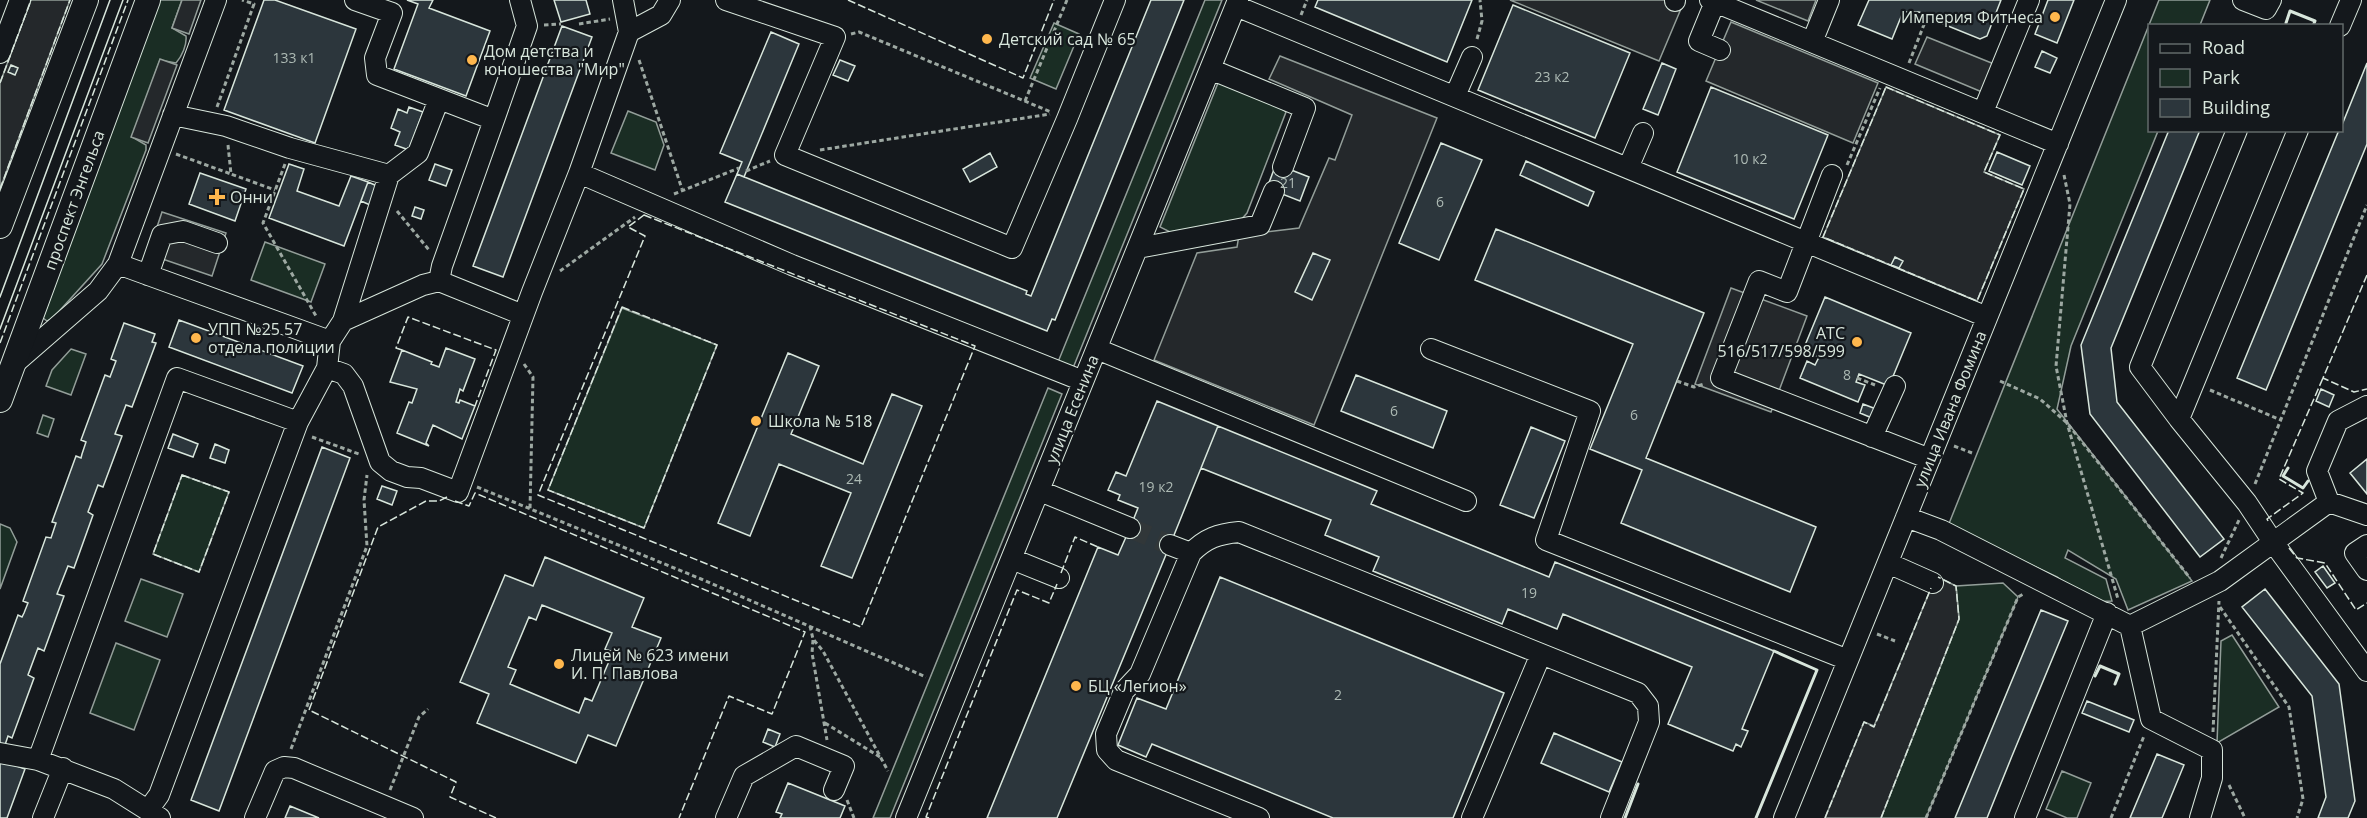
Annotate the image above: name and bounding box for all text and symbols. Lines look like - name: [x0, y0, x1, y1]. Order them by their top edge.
- place label: Империя Фитнеса: [1901, 6, 2043, 28]
- marker: Империя Фитнеса: [2048, 10, 2062, 24]
- legend: [2148, 24, 2343, 132]
- place label: Детский сад № 65: [999, 28, 1136, 50]
- marker: Детский сад № 65: [980, 32, 994, 46]
- text: Road: [2202, 35, 2245, 59]
- place label: Дом детства и юношества "Мир": [484, 40, 625, 80]
- house number: 133 к1: [273, 48, 315, 67]
- marker: Дом детства и юношества "Мир": [465, 53, 479, 67]
- text: Park: [2202, 65, 2240, 89]
- house number: 23 к2: [1535, 67, 1569, 86]
- text: Building: [2202, 95, 2270, 119]
- street label: проспект Энгельса: [39, 127, 109, 273]
- house number: 10 к2: [1733, 149, 1767, 168]
- house number: 21: [1280, 173, 1296, 192]
- place label: Онни: [230, 186, 273, 208]
- marker: Онни: [208, 188, 226, 206]
- house number: 6: [1436, 192, 1444, 211]
- place label: УПП №25 57 отдела полиции: [208, 318, 335, 358]
- place label: АТС 516/517/598/599: [1718, 322, 1845, 362]
- street label: улица Ивана Фомина: [1909, 327, 1991, 491]
- marker: УПП №25 57 отдела полиции: [189, 331, 203, 345]
- marker: АТС 516/517/598/599: [1850, 335, 1864, 349]
- street label: улица Есенина: [1040, 351, 1104, 467]
- house number: 8: [1843, 365, 1851, 384]
- house number: 6: [1390, 401, 1398, 420]
- house number: 6: [1630, 405, 1638, 424]
- place label: Школа № 518: [768, 410, 873, 432]
- marker: Школа № 518: [749, 414, 763, 428]
- house number: 24: [846, 469, 862, 488]
- house number: 19 к2: [1139, 477, 1173, 496]
- house number: 19: [1521, 583, 1537, 602]
- place label: Лицей № 623 имени И. П. Павлова: [571, 644, 729, 684]
- marker: Лицей № 623 имени И. П. Павлова: [552, 657, 566, 671]
- place label: БЦ «Легион»: [1088, 675, 1187, 697]
- marker: БЦ «Легион»: [1069, 679, 1083, 693]
- house number: 2: [1334, 685, 1342, 704]

